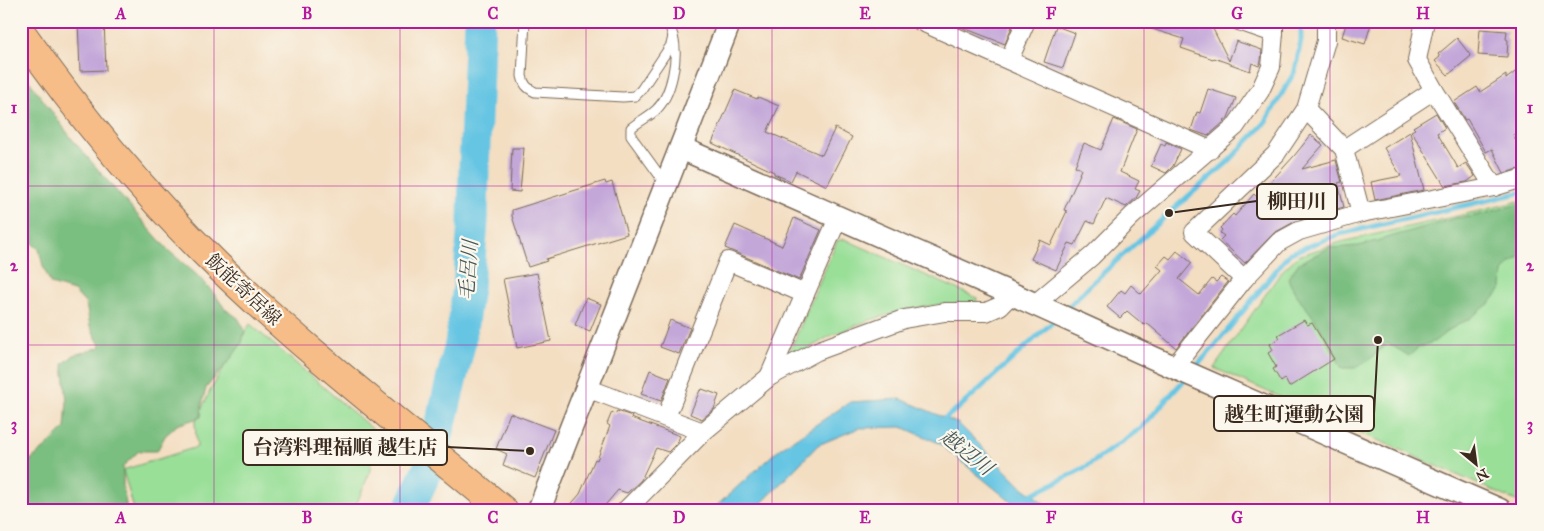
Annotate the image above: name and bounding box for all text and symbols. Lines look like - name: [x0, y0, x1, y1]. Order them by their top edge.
- text: A: [115, 4, 127, 23]
- text: B: [302, 4, 312, 23]
- text: C: [488, 4, 499, 23]
- text: D: [673, 4, 686, 23]
- text: E: [859, 4, 871, 23]
- text: F: [1046, 4, 1057, 23]
- text: G: [1231, 4, 1243, 23]
- text: H: [1416, 4, 1430, 23]
- text: 1: [11, 98, 18, 117]
- text: 1: [1527, 98, 1534, 117]
- callout: 柳田川: [1257, 184, 1337, 219]
- text: 柳田川: [1267, 189, 1327, 213]
- water label: 毛呂川: [454, 237, 482, 301]
- street label: 飯能寄居線: [201, 249, 286, 330]
- text: 2: [10, 256, 19, 275]
- text: 2: [1526, 256, 1535, 275]
- callout: 越生町運動公園: [1214, 396, 1374, 431]
- text: 越生町運動公園: [1224, 402, 1364, 426]
- text: 3: [11, 415, 17, 435]
- text: 3: [1527, 415, 1533, 435]
- water label: 越辺川: [936, 424, 1000, 481]
- callout: 台湾料理福順 越生店: [243, 430, 447, 465]
- text: 台湾料理福順 越生店: [253, 435, 437, 459]
- north arrow: [1452, 438, 1502, 488]
- text: N: [1473, 465, 1491, 485]
- text: A: [115, 508, 127, 527]
- text: B: [302, 508, 312, 527]
- text: C: [488, 508, 499, 527]
- text: D: [673, 508, 686, 527]
- text: E: [859, 508, 871, 527]
- text: F: [1046, 508, 1057, 527]
- text: G: [1231, 508, 1243, 527]
- text: H: [1416, 508, 1430, 527]

